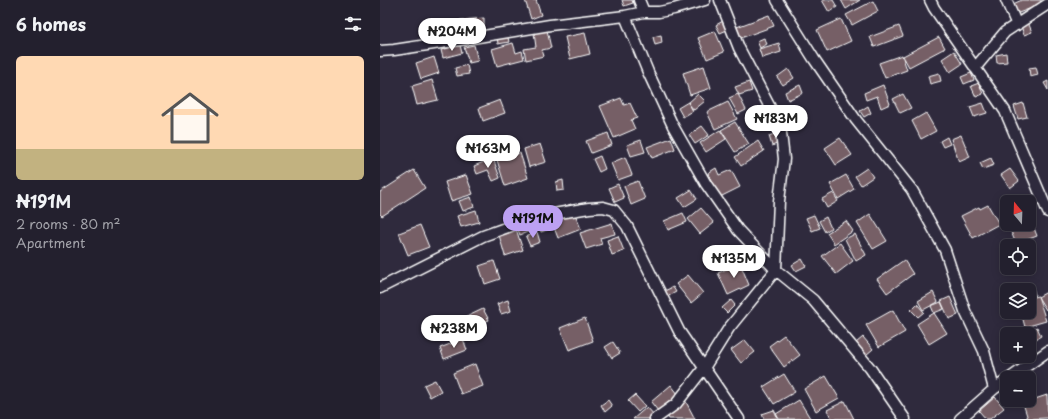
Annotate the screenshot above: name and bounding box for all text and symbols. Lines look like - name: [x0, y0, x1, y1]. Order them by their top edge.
- text: 6 homes: [16, 11, 86, 37]
- icon: filters: [342, 13, 364, 35]
- pin: ₦204M: [424, 18, 480, 52]
- text: ₦204M: [427, 21, 477, 40]
- icon: home: [154, 82, 226, 154]
- pin: ₦183M: [748, 105, 804, 139]
- text: ₦183M: [754, 108, 798, 127]
- pin: ₦163M: [460, 135, 516, 169]
- text: ₦163M: [465, 138, 511, 157]
- text: ₦191M: [16, 188, 71, 214]
- north arrow: [1000, 195, 1036, 231]
- map controls: [1000, 195, 1036, 407]
- pin: ₦191M: [505, 205, 561, 239]
- text: ₦191M: [512, 208, 554, 227]
- text: 2 rooms · 80 m²: [16, 214, 121, 233]
- text: Apartment: [16, 233, 85, 252]
- button: locate: [1000, 239, 1036, 275]
- pin: ₦135M: [706, 245, 762, 279]
- text: ₦135M: [711, 248, 757, 267]
- button: layers: [1000, 283, 1036, 319]
- pin: ₦238M: [426, 315, 482, 349]
- text: ₦238M: [430, 318, 478, 337]
- button: +: [1000, 327, 1036, 363]
- button: −: [1000, 371, 1036, 407]

